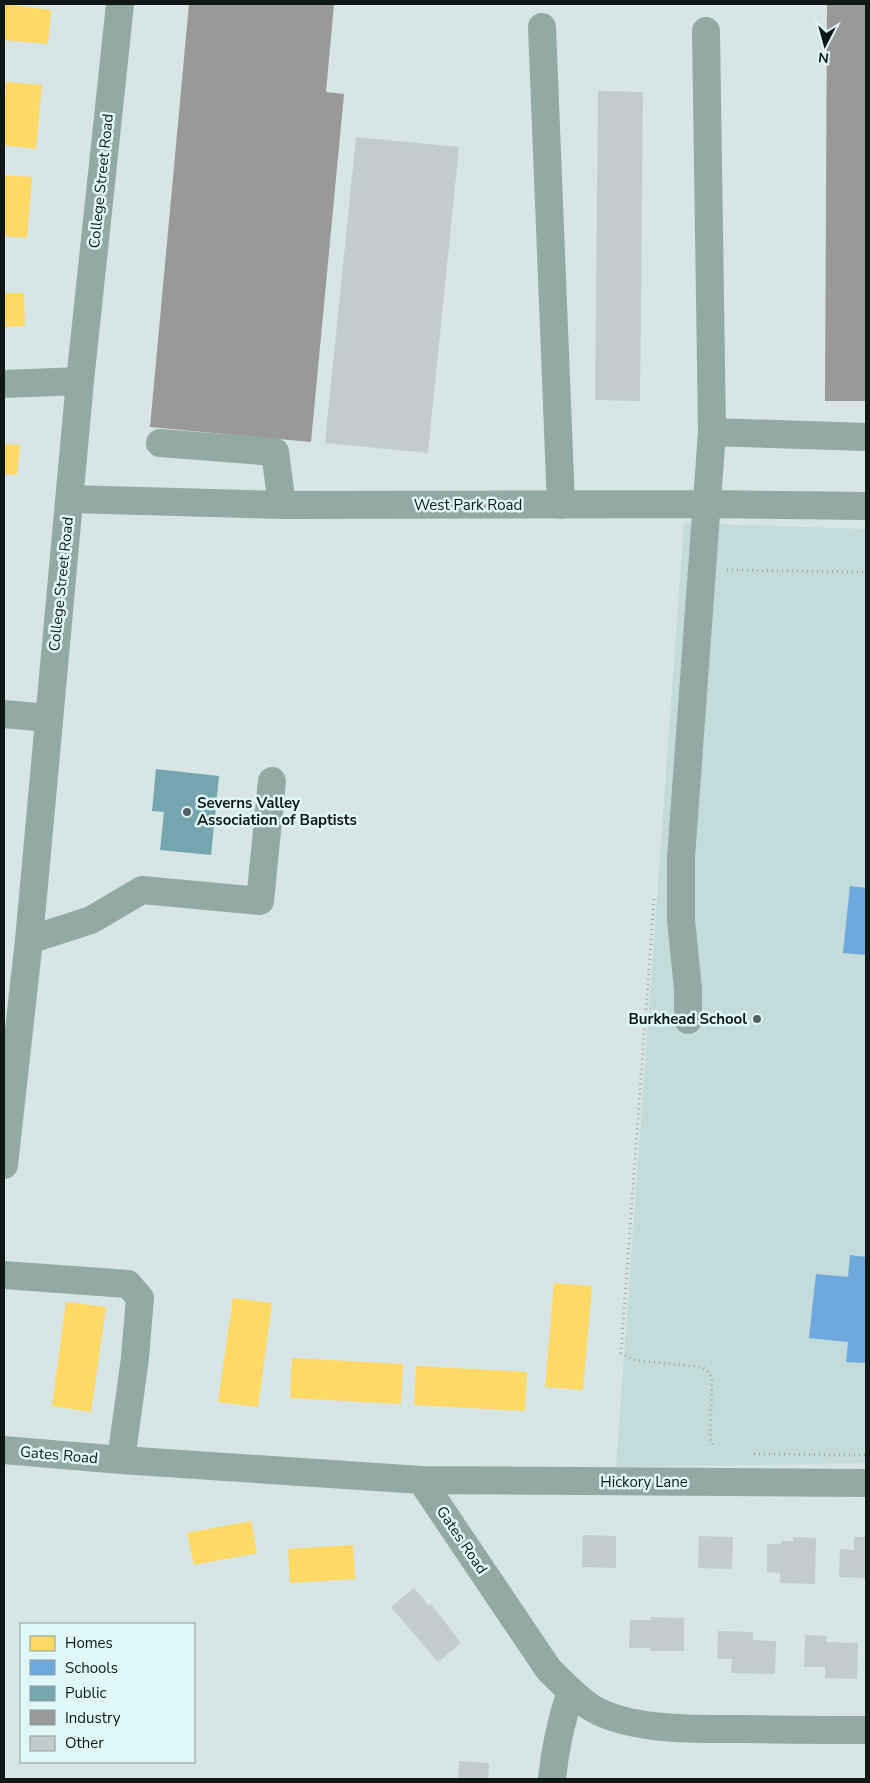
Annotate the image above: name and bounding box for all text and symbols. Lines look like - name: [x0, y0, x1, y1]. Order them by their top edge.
- north arrow: [800, 20, 850, 70]
- text: N: [817, 47, 830, 67]
- street label: College Street Road: [84, 113, 118, 249]
- street label: West Park Road: [414, 495, 522, 515]
- street label: College Street Road: [44, 516, 78, 652]
- place label: Severns Valley Association of Baptists: [197, 793, 357, 830]
- marker: Severns Valley Association of Baptists: [181, 806, 193, 818]
- place label: Burkhead School: [629, 1009, 747, 1029]
- marker: Burkhead School: [751, 1013, 763, 1025]
- street label: Gates Road: [19, 1442, 99, 1468]
- street label: Hickory Lane: [600, 1472, 688, 1492]
- street label: Gates Road: [432, 1502, 492, 1578]
- legend: [20, 1623, 195, 1763]
- text: Homes: [65, 1633, 113, 1653]
- text: Schools: [65, 1658, 118, 1678]
- text: Public: [65, 1683, 106, 1703]
- text: Industry: [65, 1708, 121, 1728]
- text: Other: [65, 1733, 104, 1753]

